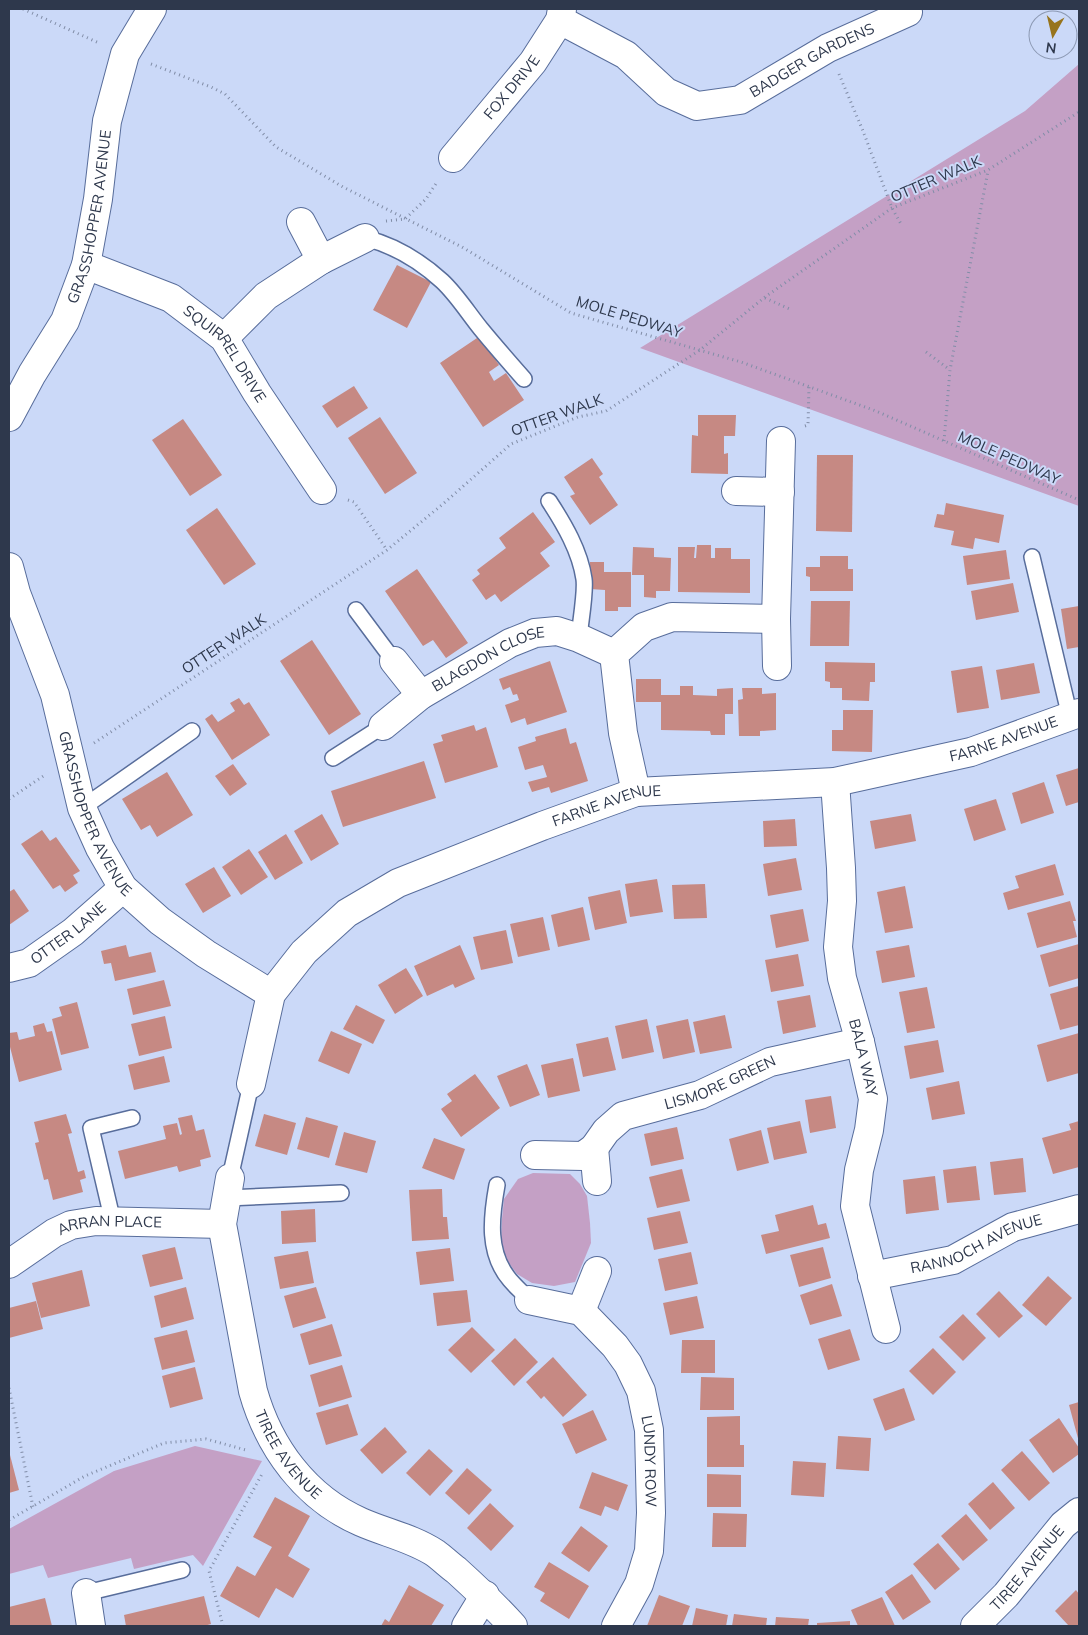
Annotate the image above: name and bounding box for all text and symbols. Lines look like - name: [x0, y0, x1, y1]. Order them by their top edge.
- north arrow: [1028, 10, 1078, 60]
- street label: BADGER GARDENS: [746, 18, 877, 101]
- text: N: [1045, 38, 1058, 58]
- street label: FOX DRIVE: [479, 51, 544, 123]
- street label: GRASSHOPPER AVENUE: [62, 129, 115, 306]
- street label: OTTER WALK: [887, 151, 985, 206]
- street label: MOLE PEDWAY: [574, 291, 685, 342]
- street label: SQUIRREL DRIVE: [180, 301, 271, 406]
- street label: OTTER WALK: [508, 389, 606, 440]
- street label: MOLE PEDWAY: [955, 427, 1064, 489]
- street label: OTTER WALK: [178, 609, 270, 678]
- street label: BLAGDON CLOSE: [428, 622, 546, 696]
- street label: FARNE AVENUE: [947, 711, 1060, 766]
- street label: GRASSHOPPER AVENUE: [55, 729, 136, 900]
- street label: FARNE AVENUE: [549, 781, 662, 831]
- street label: OTTER LANE: [26, 897, 110, 968]
- street label: BALA WAY: [845, 1017, 882, 1099]
- street label: LISMORE GREEN: [662, 1051, 779, 1113]
- street label: RANNOCH AVENUE: [909, 1209, 1044, 1277]
- street label: ARRAN PLACE: [54, 1211, 162, 1239]
- street label: TIREE AVENUE: [251, 1407, 326, 1503]
- street label: LUNDY ROW: [637, 1413, 661, 1508]
- street label: TIREE AVENUE: [986, 1521, 1068, 1614]

